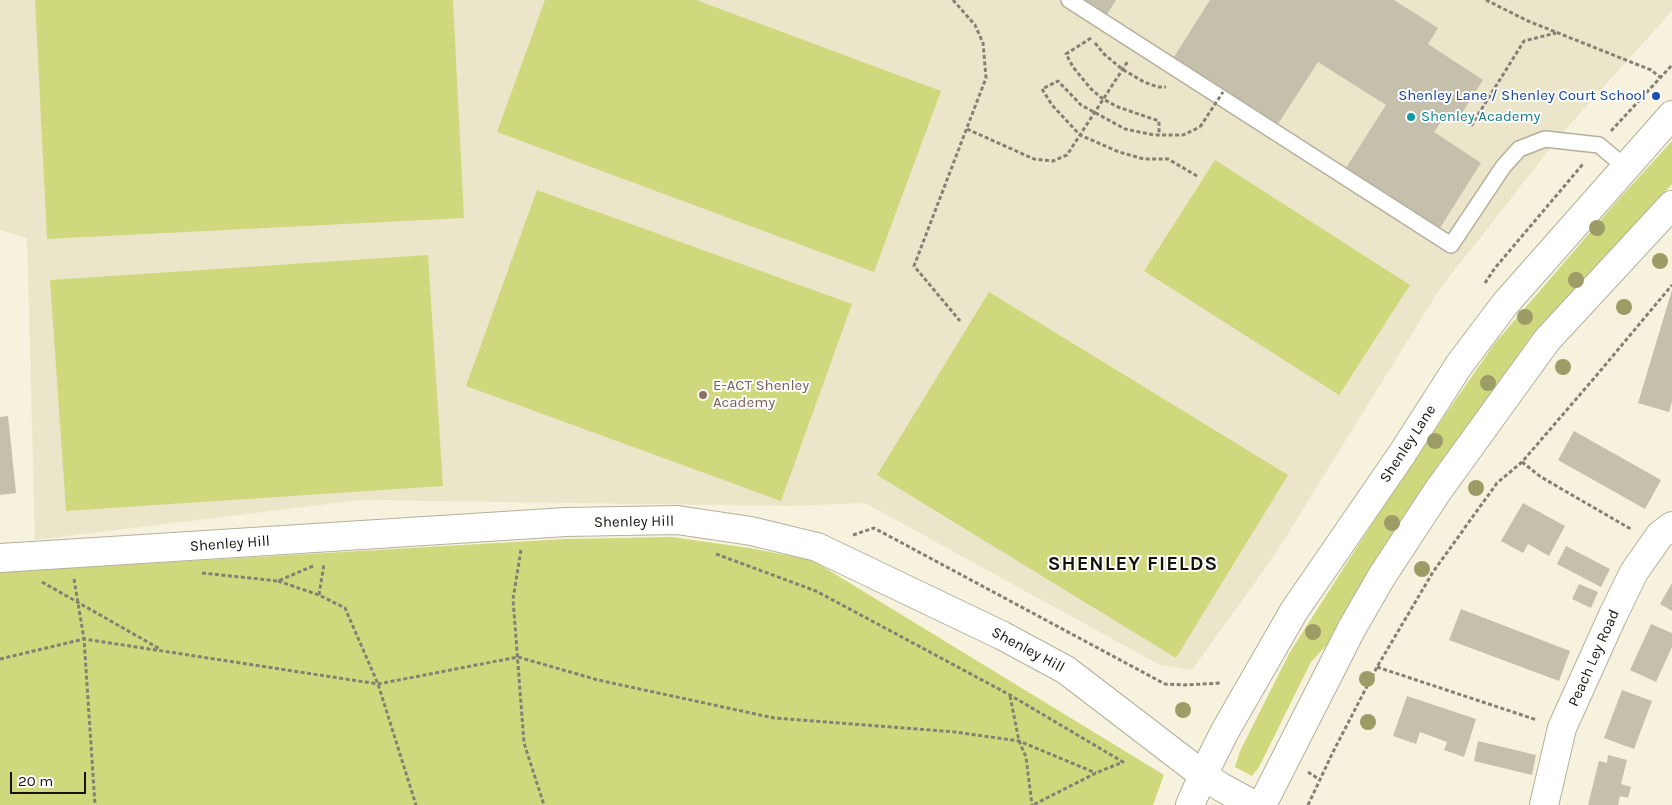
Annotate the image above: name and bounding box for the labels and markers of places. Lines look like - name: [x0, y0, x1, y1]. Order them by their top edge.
- place label: Shenley Lane / Shenley Court School: [1398, 87, 1646, 105]
- marker: Shenley Lane / Shenley Court School: [1650, 90, 1662, 102]
- place label: Shenley Academy: [1421, 108, 1541, 126]
- marker: Shenley Academy: [1405, 111, 1417, 123]
- place label: E-ACT Shenley Academy: [713, 377, 809, 412]
- marker: E-ACT Shenley Academy: [697, 389, 709, 401]

